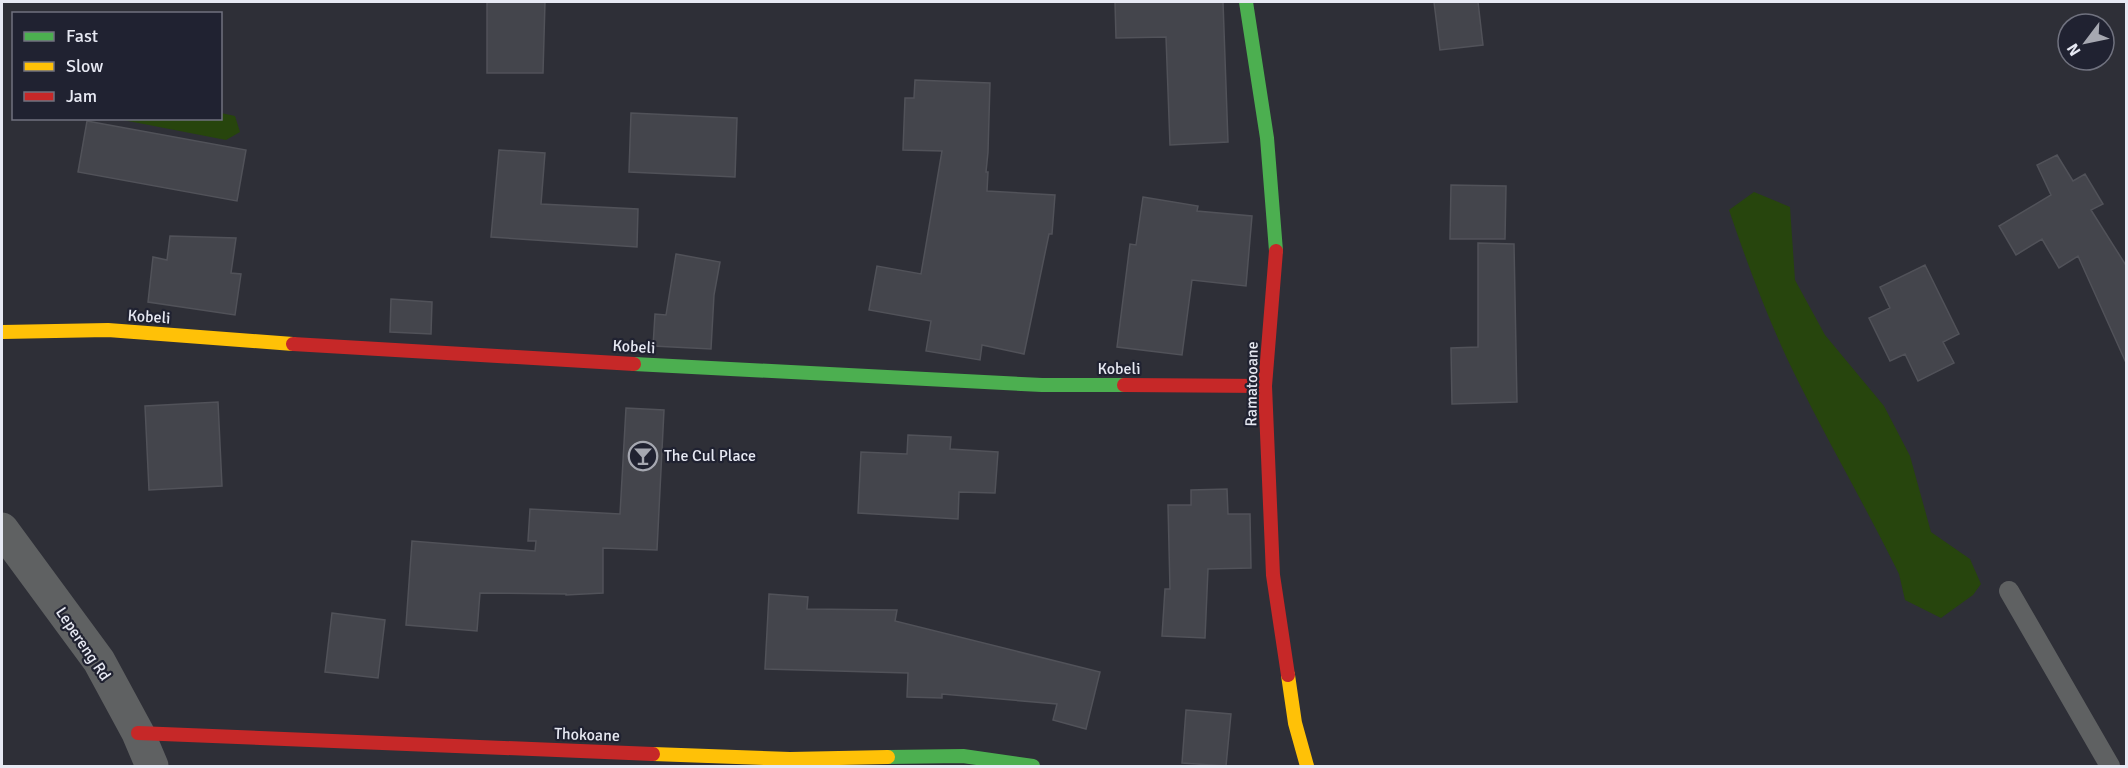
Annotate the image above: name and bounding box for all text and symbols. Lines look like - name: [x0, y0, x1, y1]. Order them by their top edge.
- legend: [12, 12, 222, 120]
- north arrow: [2056, 12, 2116, 72]
- text: Fast: [66, 25, 98, 47]
- text: N: [2063, 39, 2086, 59]
- text: Slow: [66, 55, 103, 77]
- text: Jam: [66, 85, 97, 107]
- street label: Kobeli: [127, 306, 171, 328]
- street label: Kobeli: [612, 336, 656, 358]
- street label: Ramatooane: [1241, 341, 1263, 427]
- street label: Kobeli: [1098, 359, 1141, 379]
- bar icon: The Cul Place: [627, 440, 659, 472]
- place label: The Cul Place: [664, 446, 756, 466]
- street label: Lepereng Rd: [51, 603, 115, 685]
- street label: Thokoane: [554, 724, 620, 746]

